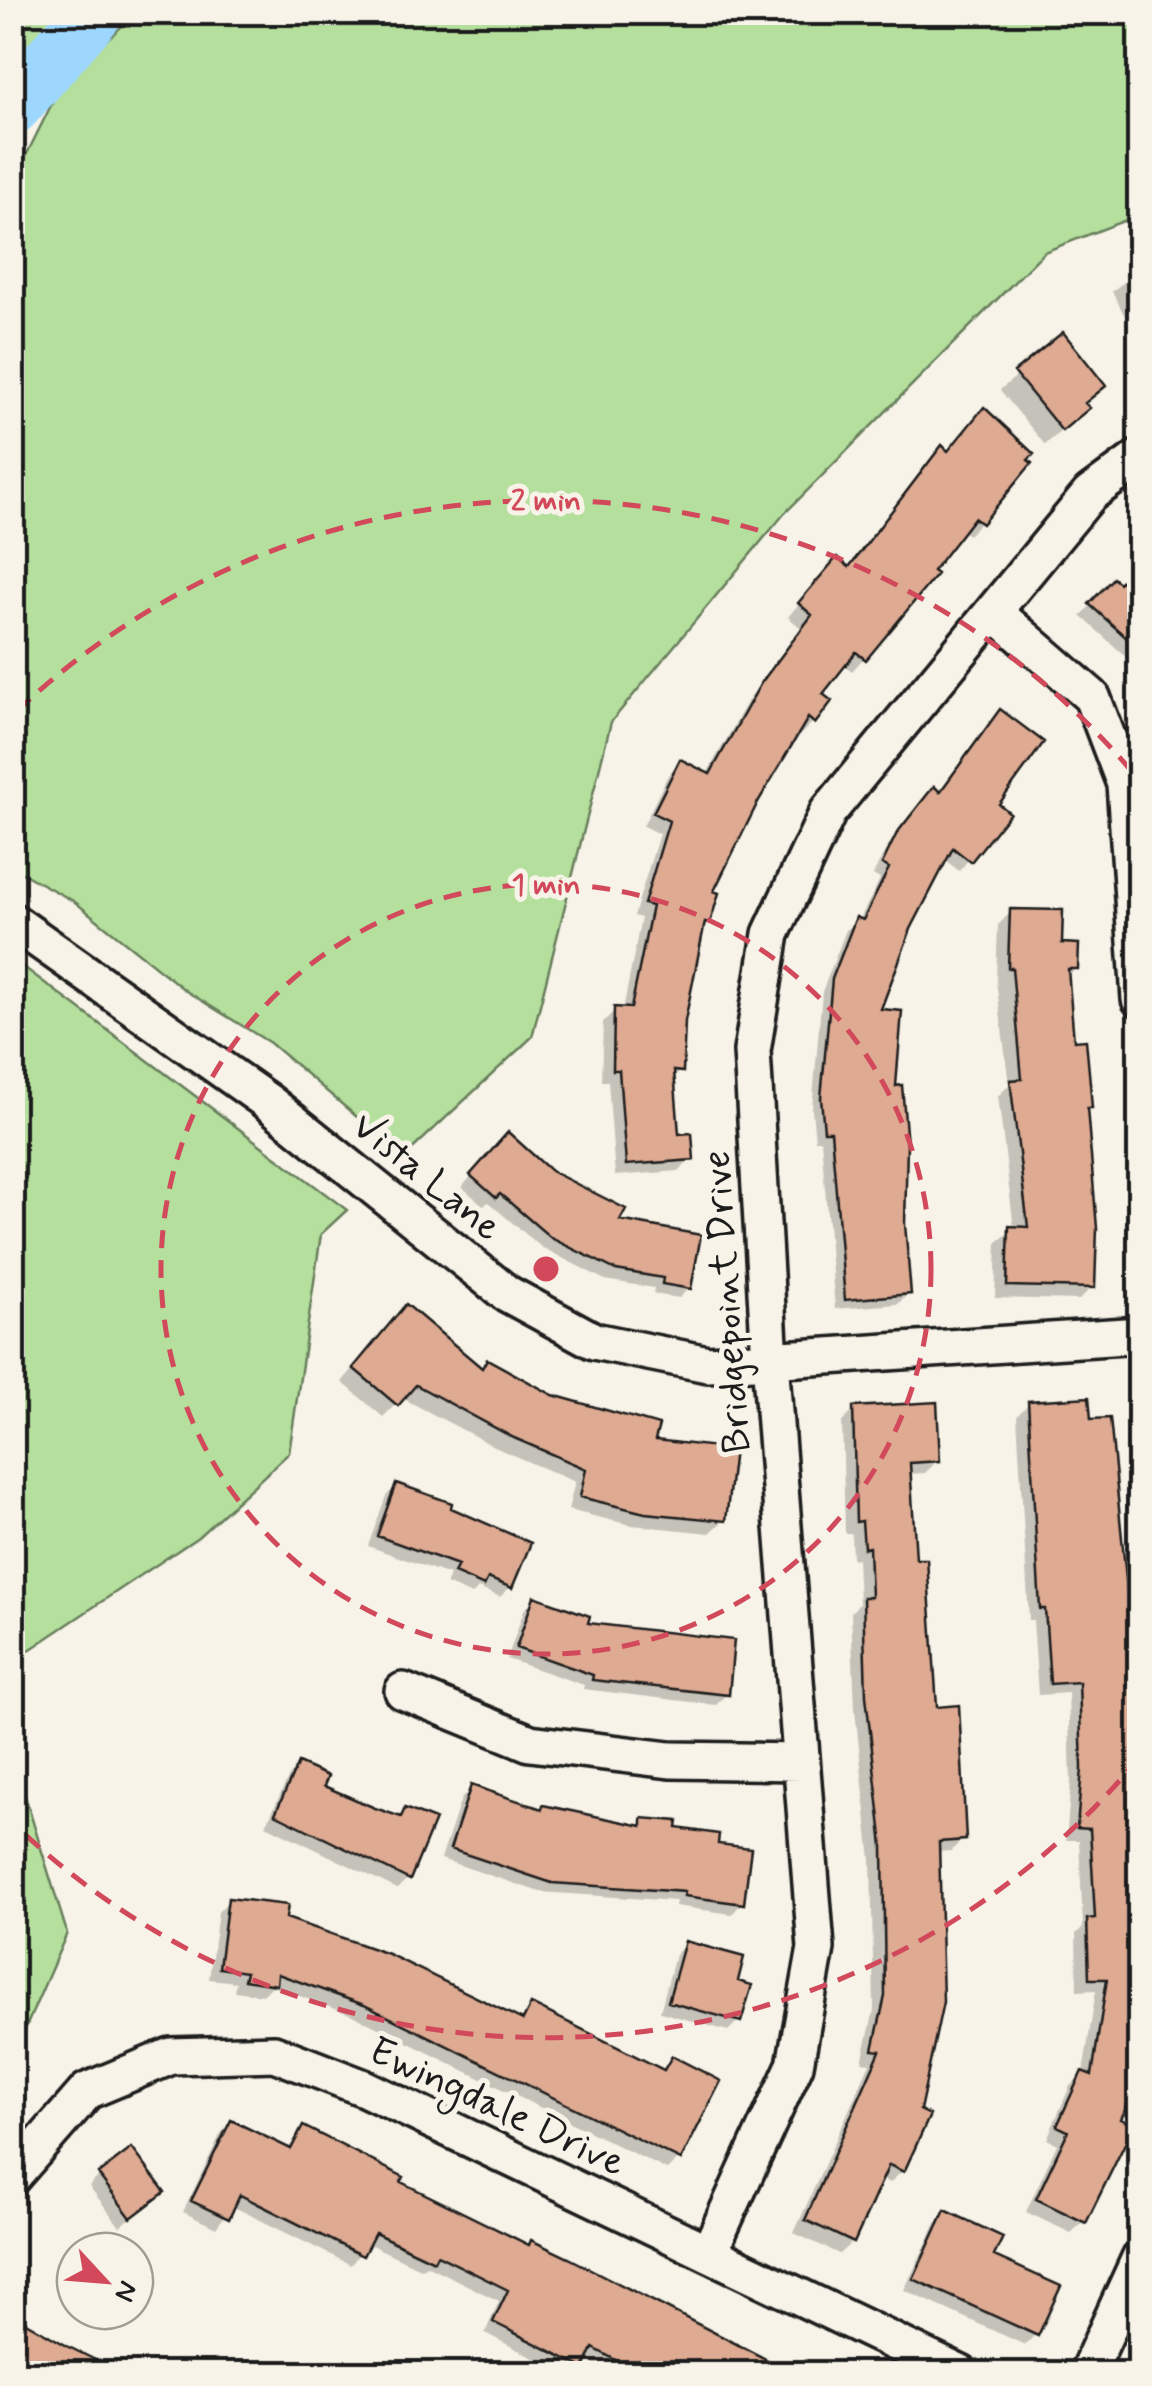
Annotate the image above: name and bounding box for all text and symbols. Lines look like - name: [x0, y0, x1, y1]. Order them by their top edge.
- text: 2 min: [511, 482, 581, 521]
- text: 1 min: [511, 866, 581, 905]
- street label: Vista Lane: [340, 1101, 512, 1254]
- street label: Bridgepoint Drive: [691, 1148, 765, 1455]
- centre of rings: [528, 1251, 564, 1287]
- street label: Ewingdale Drive: [359, 2026, 633, 2193]
- north arrow: [55, 2231, 155, 2331]
- text: N: [105, 2274, 146, 2307]

